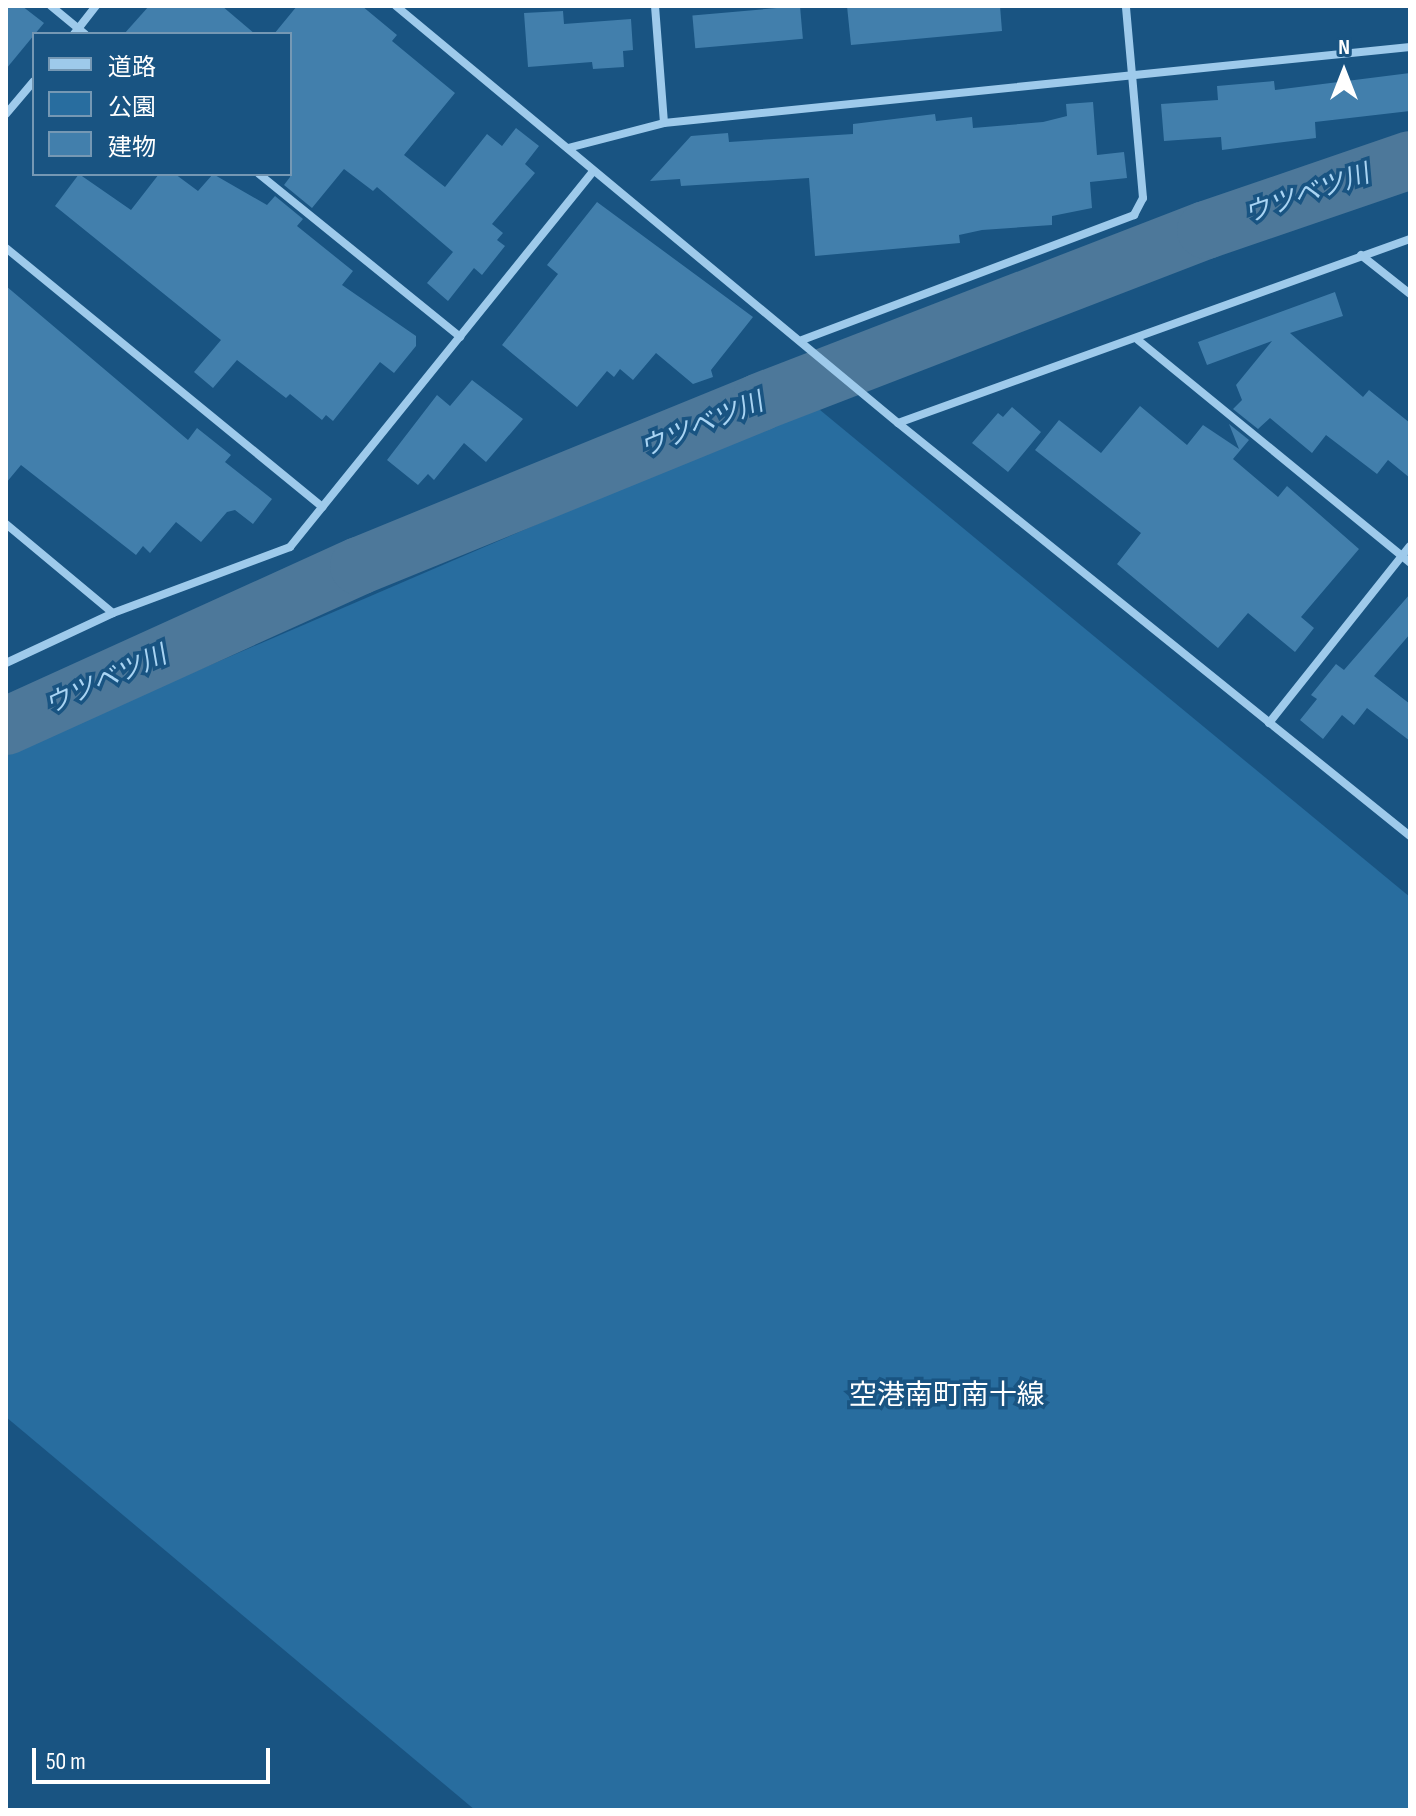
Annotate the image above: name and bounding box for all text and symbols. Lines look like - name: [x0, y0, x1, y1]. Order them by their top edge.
- legend: [32, 32, 292, 176]
- north arrow: [1304, 32, 1384, 112]
- text: N: [1338, 34, 1350, 61]
- text: 道路: [108, 53, 156, 82]
- text: 公園: [108, 93, 156, 122]
- text: 建物: [108, 133, 156, 162]
- water label: ウツベツ川: [1240, 159, 1374, 231]
- water label: ウツベツ川: [636, 387, 768, 465]
- water label: ウツベツ川: [40, 640, 172, 722]
- district label: 空港南町南十線: [849, 1379, 1045, 1413]
- scale bar: [36, 1732, 274, 1782]
- text: 50 m: [46, 1747, 86, 1776]

